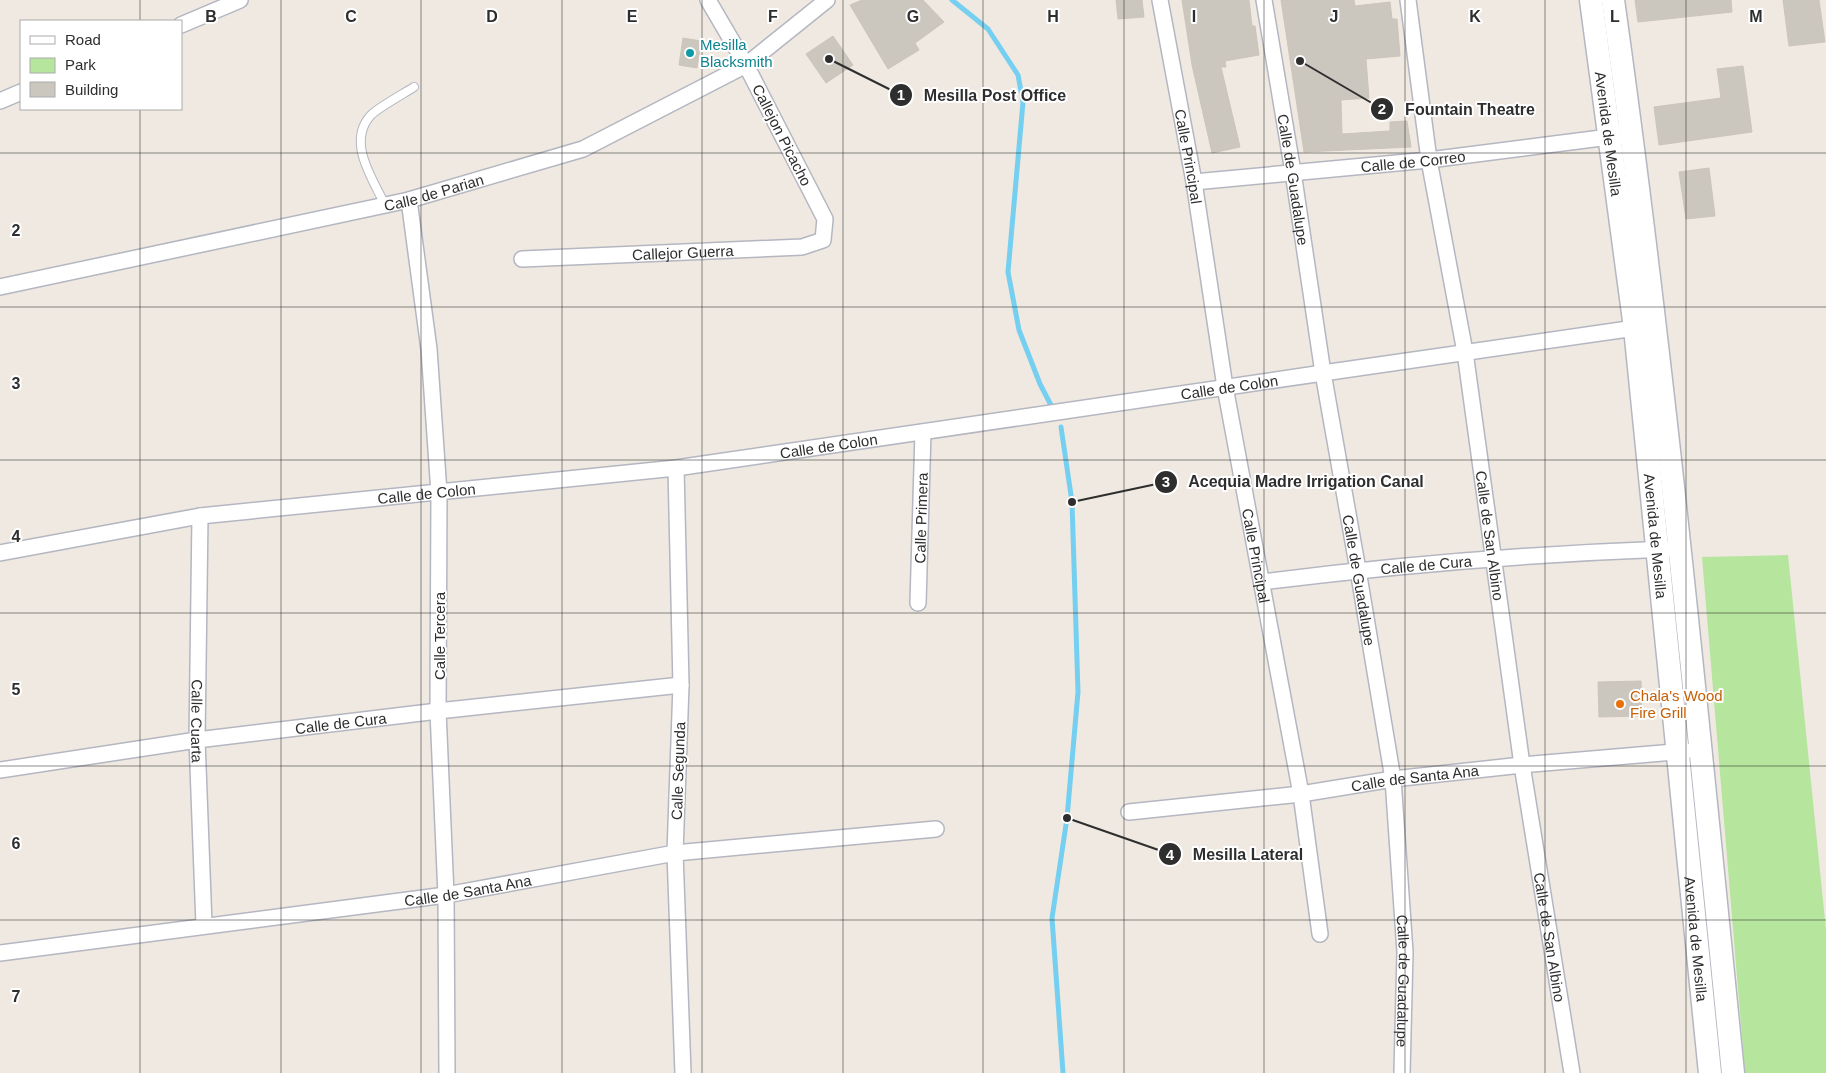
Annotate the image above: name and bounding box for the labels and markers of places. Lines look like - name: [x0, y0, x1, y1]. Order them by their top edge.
- place label: Mesilla Blacksmith: [700, 36, 773, 70]
- marker: Mesilla Blacksmith: [684, 47, 696, 59]
- callout: Mesilla Post Office: [889, 80, 1076, 111]
- callout: Fountain Theatre: [1370, 93, 1545, 124]
- callout: Acequia Madre Irrigation Canal: [1154, 466, 1434, 497]
- place label: Chala's Wood Fire Grill: [1630, 687, 1723, 721]
- marker: Chala's Wood Fire Grill: [1614, 698, 1626, 710]
- callout: Mesilla Lateral: [1158, 839, 1313, 870]

